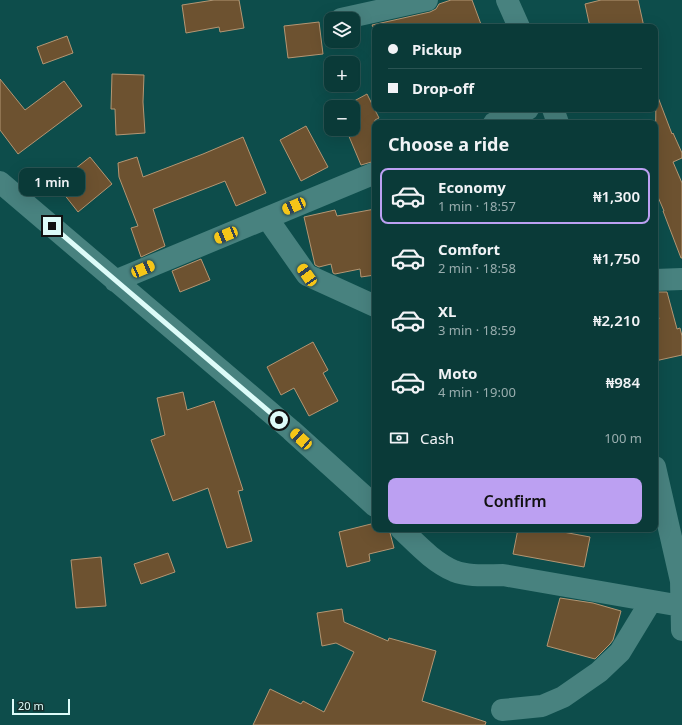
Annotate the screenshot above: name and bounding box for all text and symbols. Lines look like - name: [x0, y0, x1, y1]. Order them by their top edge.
- map controls: [324, 12, 360, 136]
- button: layers: [324, 12, 360, 48]
- text: Pickup: [412, 39, 462, 59]
- button: +: [324, 56, 360, 92]
- text: Drop-off: [412, 78, 474, 98]
- button: −: [324, 100, 360, 136]
- text: Choose a ride: [388, 132, 509, 156]
- callout: 1 min: [19, 168, 85, 196]
- text: 1 min: [34, 173, 70, 191]
- text: Economy: [438, 177, 506, 197]
- icon: car: [390, 178, 426, 214]
- text: ₦1,300: [593, 186, 640, 206]
- car: [281, 196, 307, 216]
- text: 1 min · 18:57: [438, 197, 516, 215]
- route end: [43, 217, 61, 235]
- car: [213, 225, 239, 245]
- text: Comfort: [438, 239, 500, 259]
- icon: car: [390, 240, 426, 276]
- text: ₦1,750: [593, 248, 640, 268]
- car: [130, 259, 156, 279]
- text: 2 min · 18:58: [438, 259, 516, 277]
- car: [295, 262, 319, 288]
- text: XL: [438, 301, 456, 321]
- icon: car: [390, 302, 426, 338]
- text: ₦2,210: [593, 310, 640, 330]
- text: 3 min · 18:59: [438, 321, 516, 339]
- text: Moto: [438, 363, 477, 383]
- icon: car: [390, 364, 426, 400]
- text: ₦984: [606, 372, 640, 392]
- text: 4 min · 19:00: [438, 383, 516, 401]
- route start: [270, 411, 288, 429]
- car: [288, 427, 314, 451]
- icon: cash: [388, 427, 410, 449]
- text: Cash: [420, 428, 454, 448]
- text: 100 m: [604, 429, 642, 447]
- button: Confirm: [388, 478, 642, 524]
- scale bar: [12, 697, 70, 716]
- text: 20 m: [18, 698, 44, 713]

